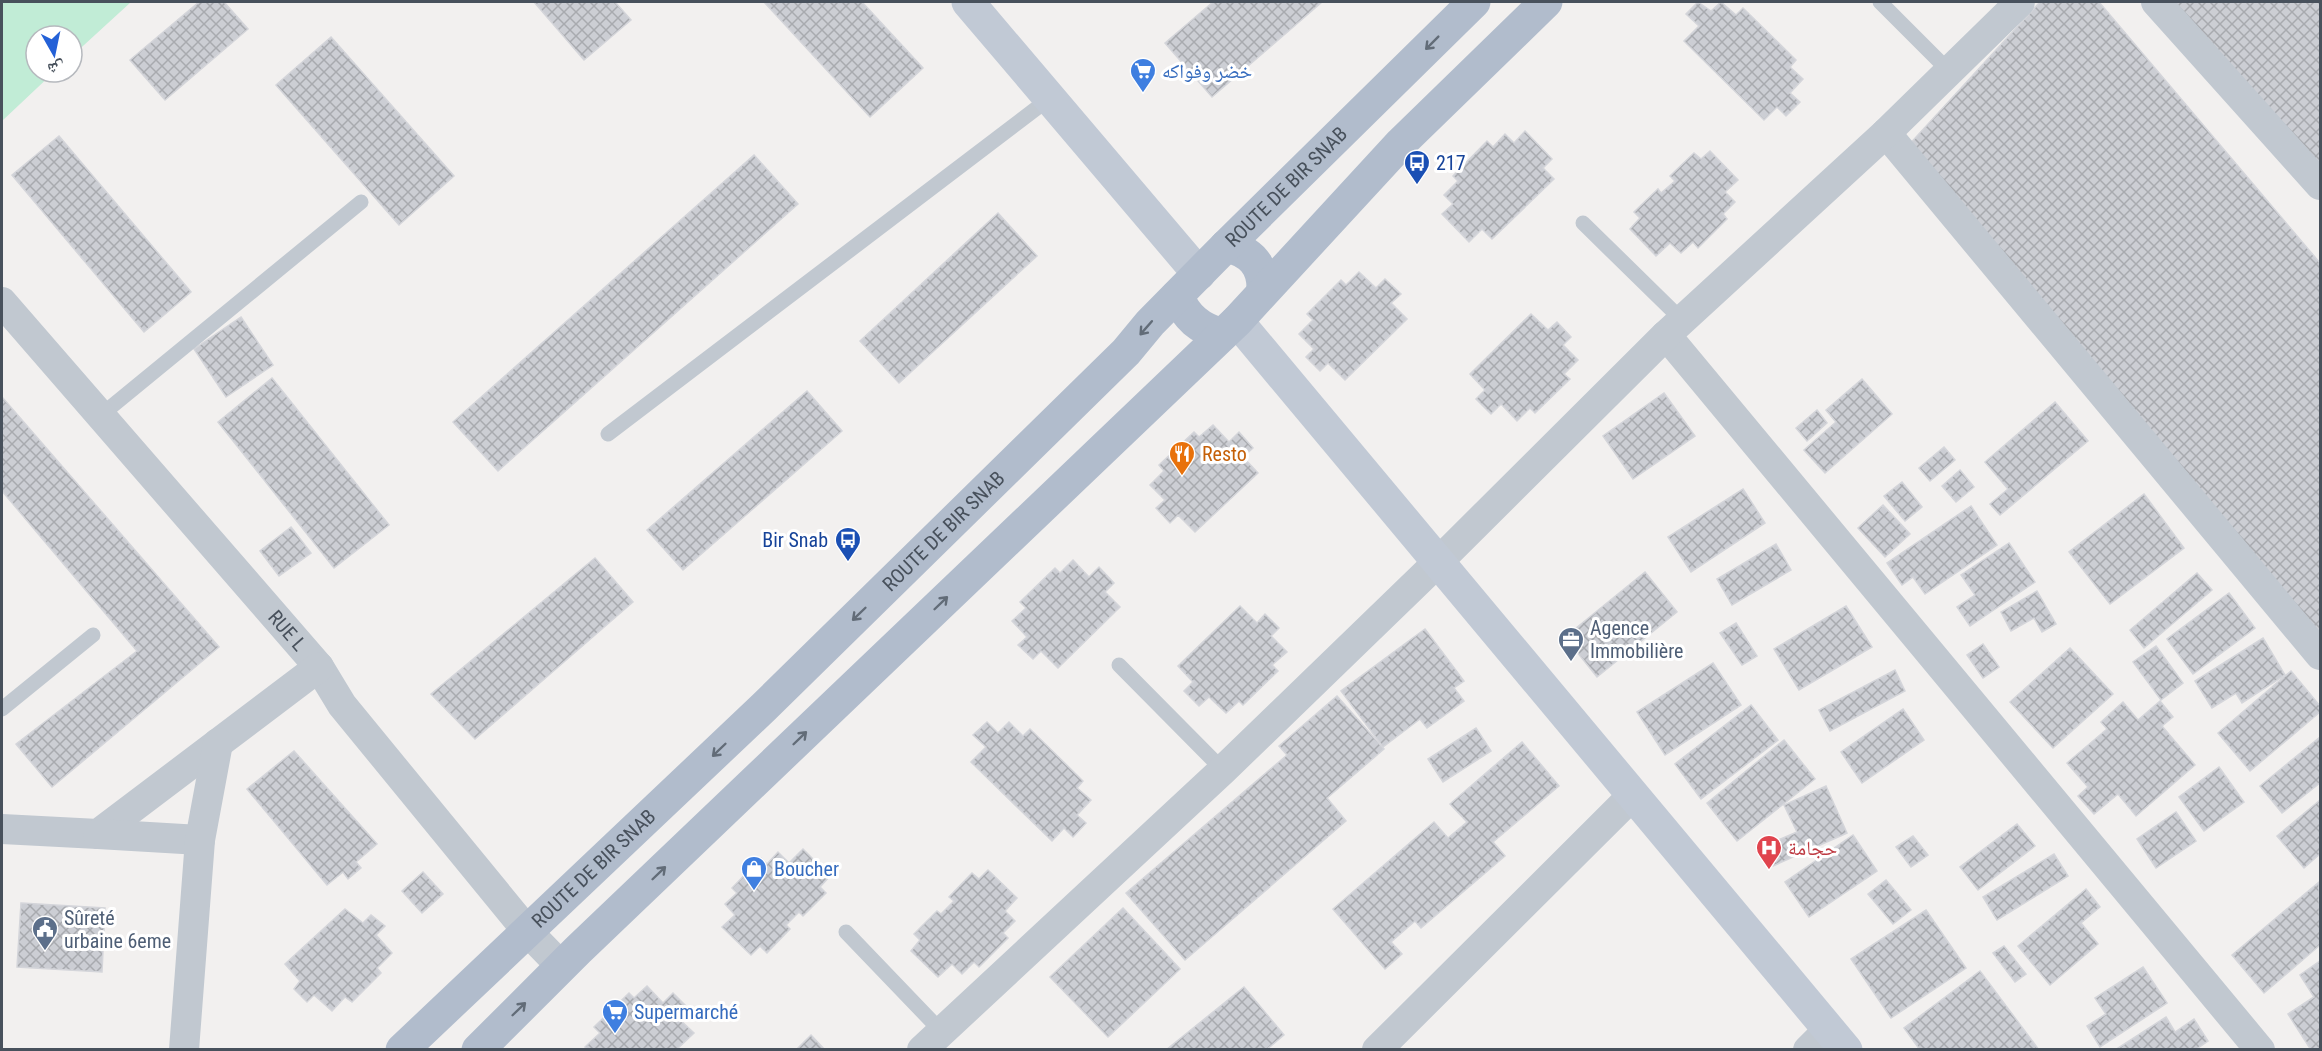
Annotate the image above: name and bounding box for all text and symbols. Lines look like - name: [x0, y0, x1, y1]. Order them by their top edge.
- north arrow: [24, 24, 84, 84]
- one-way arrow: [1425, 35, 1440, 50]
- supermarket icon: خضر وفواكه: [1128, 56, 1158, 94]
- text: ش: [46, 58, 66, 79]
- place label: خضر وفواكه: [1162, 59, 1252, 83]
- street label: ROUTE DE BIR SNAB: [1220, 122, 1352, 252]
- bus stop icon: 217: [1402, 148, 1432, 186]
- place label: 217: [1436, 151, 1466, 175]
- one-way arrow: [1139, 321, 1153, 336]
- restaurant icon: Resto: [1167, 439, 1197, 477]
- place label: Resto: [1202, 442, 1247, 466]
- street label: ROUTE DE BIR SNAB: [877, 466, 1009, 596]
- bus stop icon: Bir Snab: [833, 525, 863, 563]
- place label: Bir Snab: [762, 528, 828, 552]
- one-way arrow: [934, 596, 949, 610]
- street label: RUE L: [263, 605, 311, 656]
- one-way arrow: [851, 607, 866, 621]
- place label: Agence Immobilière: [1590, 616, 1683, 663]
- office icon: Agence Immobilière: [1556, 625, 1586, 663]
- one-way arrow: [793, 731, 808, 745]
- one-way arrow: [711, 743, 726, 757]
- street label: ROUTE DE BIR SNAB: [527, 804, 660, 933]
- hospital icon: حجامة: [1754, 833, 1784, 871]
- place label: حجامة: [1788, 836, 1838, 860]
- shop icon: Boucher: [739, 854, 769, 892]
- place label: Boucher: [774, 857, 839, 881]
- one-way arrow: [652, 865, 667, 880]
- place label: Sûreté urbaine 6eme: [64, 906, 171, 953]
- public building icon: Sûreté urbaine 6eme: [30, 914, 60, 952]
- supermarket icon: Supermarché: [600, 997, 630, 1035]
- place label: Supermarché: [634, 1000, 738, 1024]
- one-way arrow: [512, 1001, 527, 1016]

